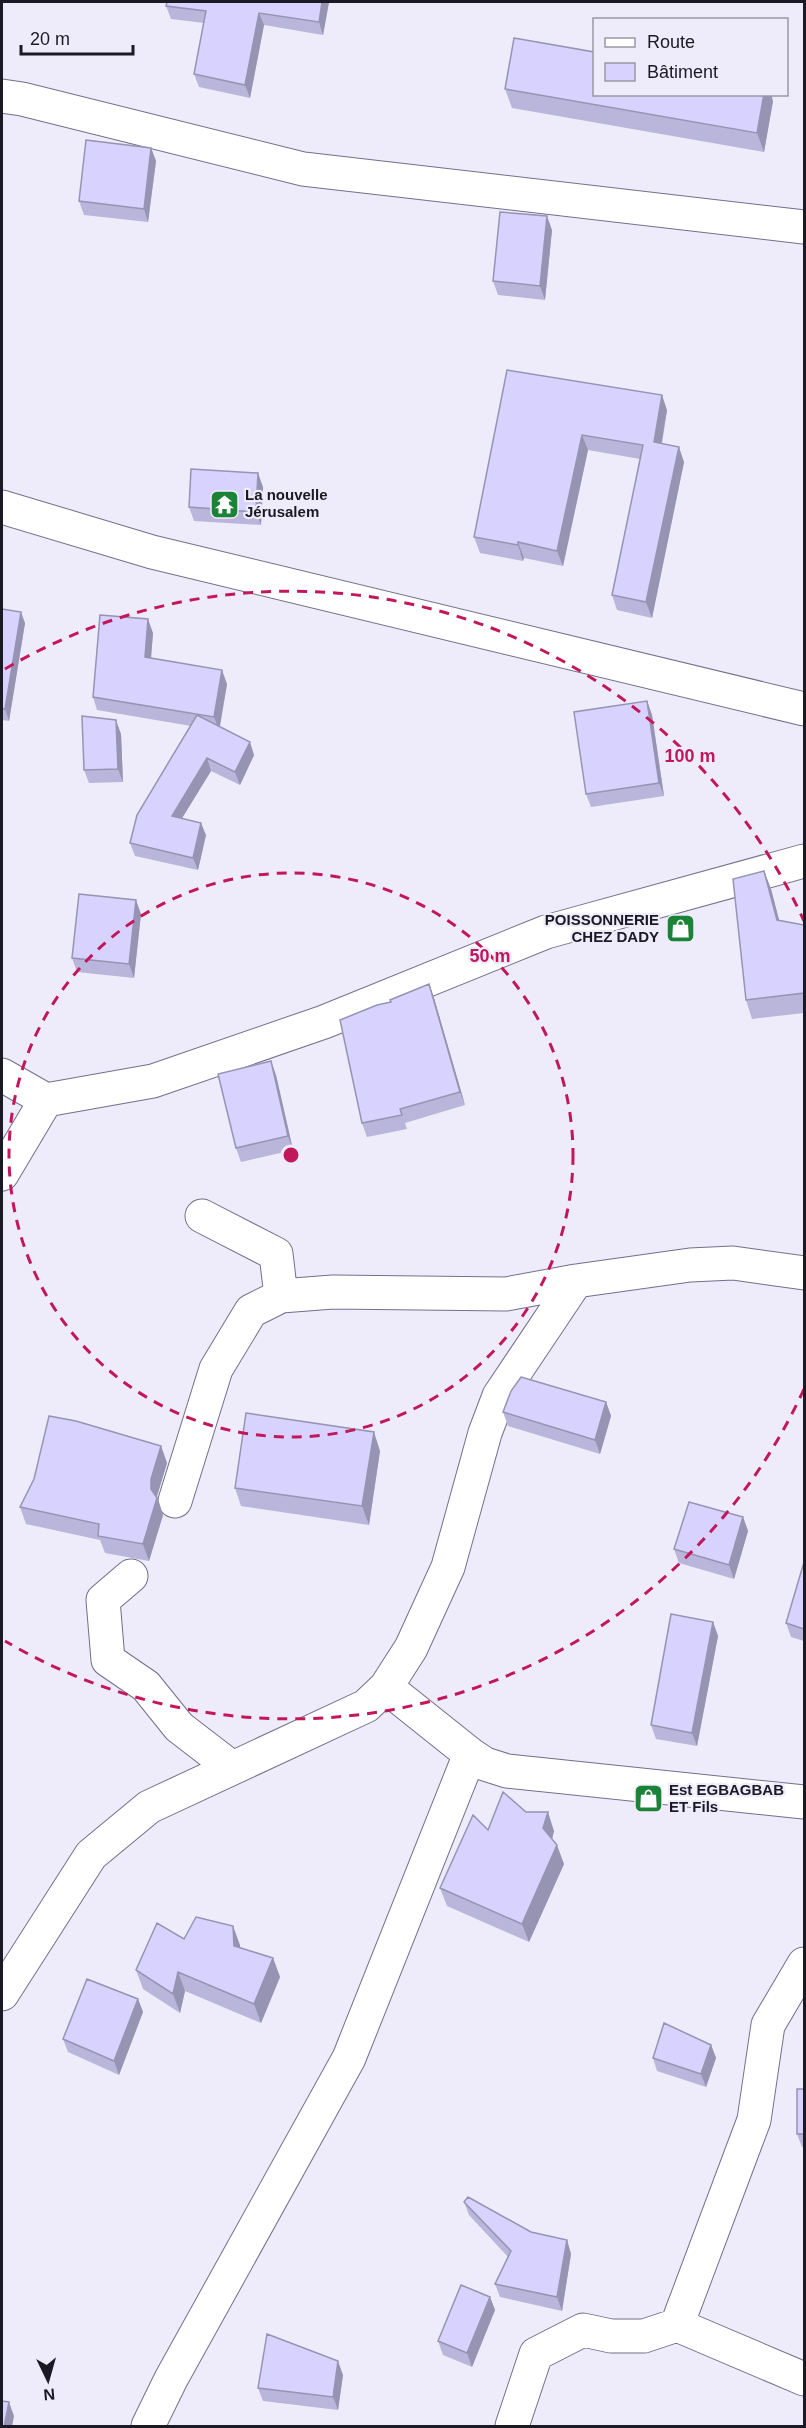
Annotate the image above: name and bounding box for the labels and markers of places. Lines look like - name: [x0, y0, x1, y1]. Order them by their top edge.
- place label: La nouvelle Jérusalem: [245, 486, 328, 520]
- temple icon: La nouvelle Jérusalem: [208, 488, 240, 520]
- place label: POISSONNERIE CHEZ DADY: [545, 911, 659, 945]
- shop icon: POISSONNERIE CHEZ DADY: [664, 913, 696, 945]
- centre of rings: [281, 1145, 301, 1165]
- place label: Est EGBAGBAB ET Fils: [669, 1781, 784, 1815]
- shop icon: Est EGBAGBAB ET Fils: [632, 1783, 664, 1815]

